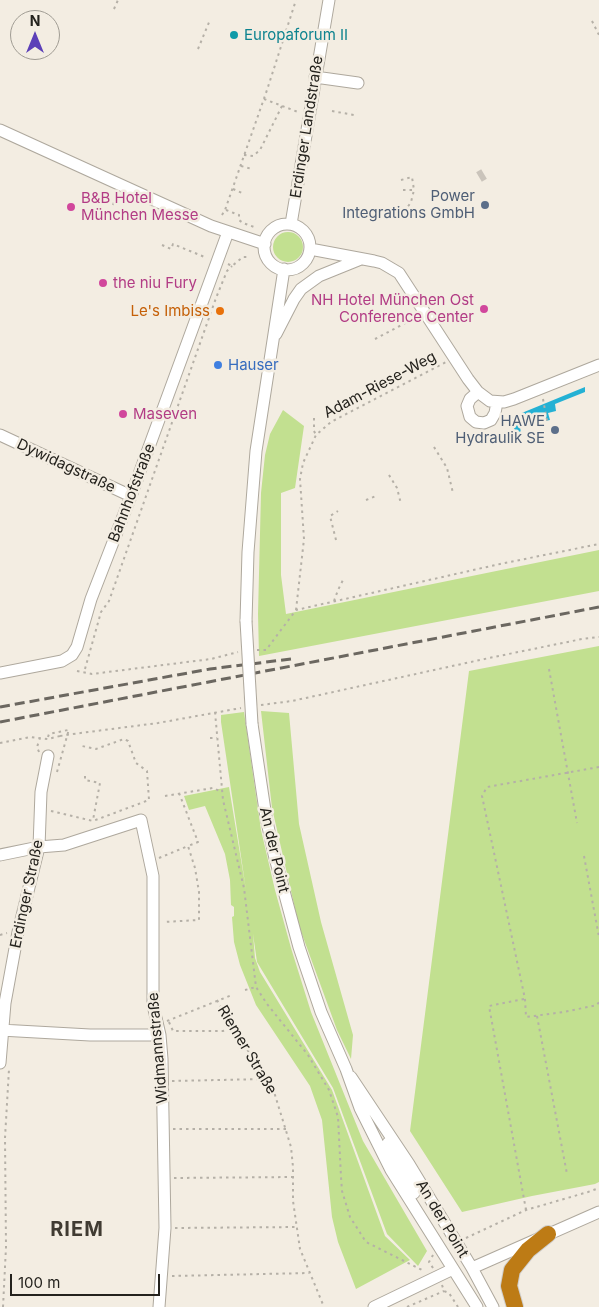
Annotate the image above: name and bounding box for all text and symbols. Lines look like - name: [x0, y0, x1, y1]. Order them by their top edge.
- north arrow: [10, 10, 60, 60]
- text: N: [30, 12, 40, 29]
- place label: Europaforum II: [244, 26, 348, 44]
- marker: Europaforum II: [228, 29, 240, 41]
- street label: Erdinger Landstraße: [287, 55, 327, 199]
- place label: Power Integrations GmbH: [342, 187, 475, 222]
- place label: B&B Hotel München Messe: [81, 189, 198, 224]
- marker: Power Integrations GmbH: [479, 199, 491, 211]
- marker: B&B Hotel München Messe: [65, 201, 77, 213]
- place label: the niu Fury: [113, 274, 197, 292]
- marker: the niu Fury: [97, 277, 109, 289]
- place label: NH Hotel München Ost Conference Center: [311, 291, 474, 326]
- place label: Le's Imbiss: [131, 302, 210, 320]
- marker: NH Hotel München Ost Conference Center: [478, 303, 490, 315]
- marker: Le's Imbiss: [214, 305, 226, 317]
- street label: Adam-Riese-Weg: [321, 348, 439, 422]
- place label: Hauser: [228, 356, 279, 374]
- marker: Hauser: [212, 359, 224, 371]
- place label: Maseven: [133, 405, 197, 423]
- marker: Maseven: [117, 408, 129, 420]
- place label: HAWE Hydraulik SE: [455, 412, 545, 447]
- marker: HAWE Hydraulik SE: [549, 424, 561, 436]
- street label: Dywidagstraße: [14, 435, 118, 497]
- street label: Bahnhofstraße: [105, 441, 159, 545]
- street label: An der Point: [255, 806, 293, 894]
- street label: Erdinger Straße: [7, 838, 47, 950]
- street label: Widmannstraße: [144, 992, 172, 1104]
- street label: Riemer Straße: [213, 1002, 281, 1098]
- street label: An der Point: [412, 1177, 472, 1261]
- district label: RIEM: [50, 1218, 104, 1242]
- scale bar: [12, 1264, 162, 1296]
- text: 100 m: [18, 1273, 60, 1292]

